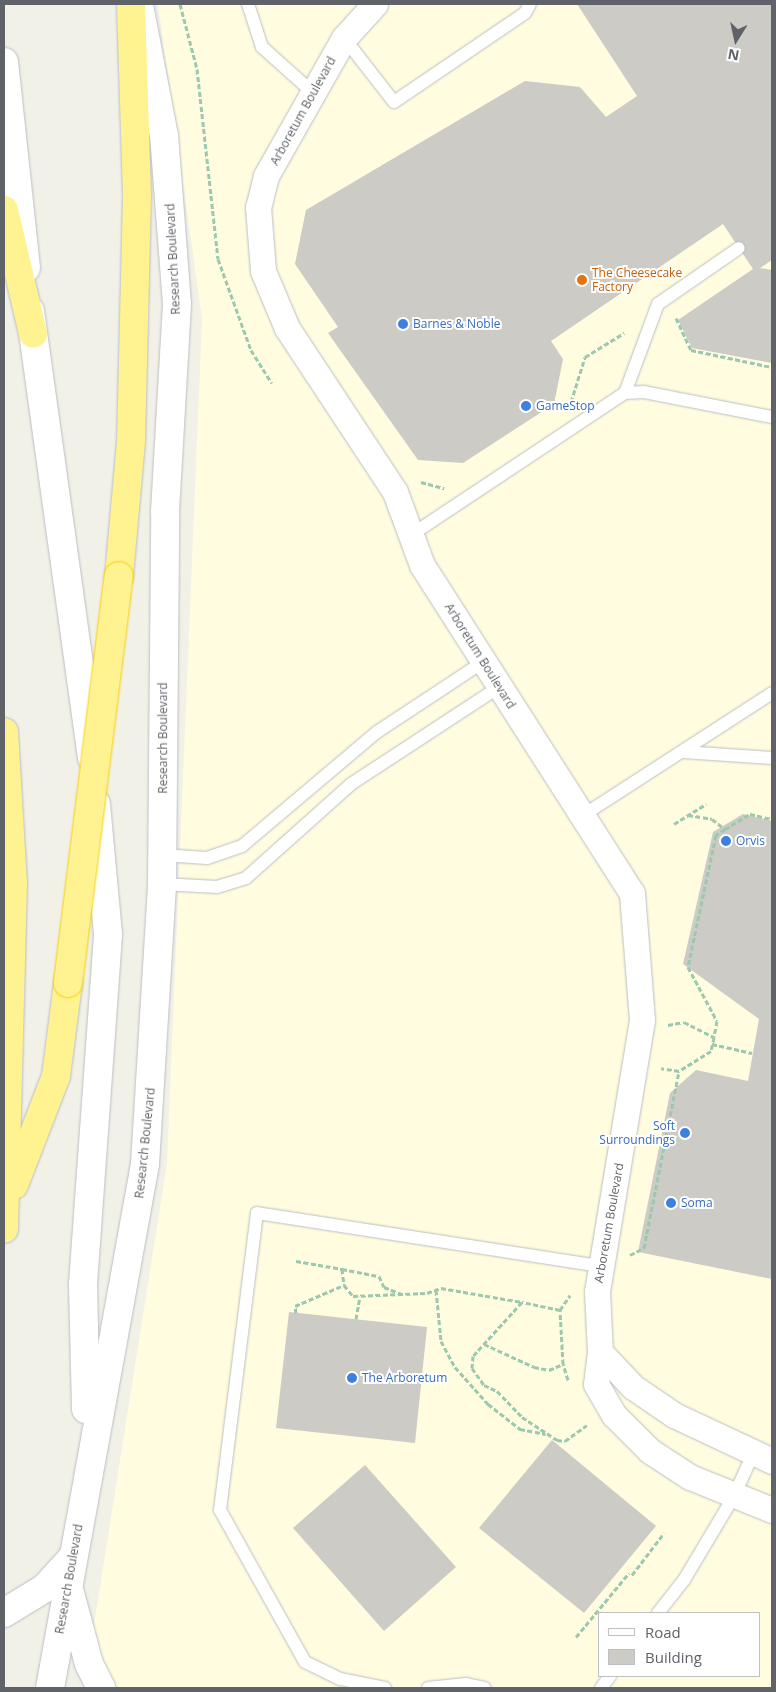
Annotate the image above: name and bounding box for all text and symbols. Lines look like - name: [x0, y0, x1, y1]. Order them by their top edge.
- north arrow: [711, 15, 761, 65]
- text: N: [726, 45, 741, 66]
- street label: Arboretum Boulevard: [267, 54, 339, 168]
- street label: Research Boulevard: [163, 203, 183, 315]
- place label: The Cheesecake Factory: [592, 266, 682, 294]
- marker: The Cheesecake Factory: [576, 274, 588, 286]
- place label: Barnes & Noble: [413, 317, 500, 331]
- marker: Barnes & Noble: [397, 318, 409, 330]
- place label: GameStop: [536, 399, 595, 413]
- marker: GameStop: [520, 400, 532, 412]
- street label: Arboretum Boulevard: [442, 601, 518, 711]
- street label: Research Boulevard: [156, 682, 170, 794]
- place label: Orvis: [736, 834, 765, 848]
- marker: Orvis: [720, 835, 732, 847]
- street label: Research Boulevard: [132, 1087, 158, 1199]
- place label: Soft Surroundings: [599, 1119, 675, 1147]
- marker: Soft Surroundings: [679, 1127, 691, 1139]
- street label: Arboretum Boulevard: [591, 1162, 627, 1284]
- place label: Soma: [681, 1196, 713, 1210]
- marker: Soma: [665, 1197, 677, 1209]
- place label: The Arboretum: [362, 1371, 447, 1385]
- marker: The Arboretum: [346, 1372, 358, 1384]
- street label: Research Boulevard: [52, 1523, 86, 1635]
- legend: [598, 1612, 761, 1677]
- text: Road: [645, 1622, 681, 1642]
- text: Building: [645, 1647, 702, 1667]

